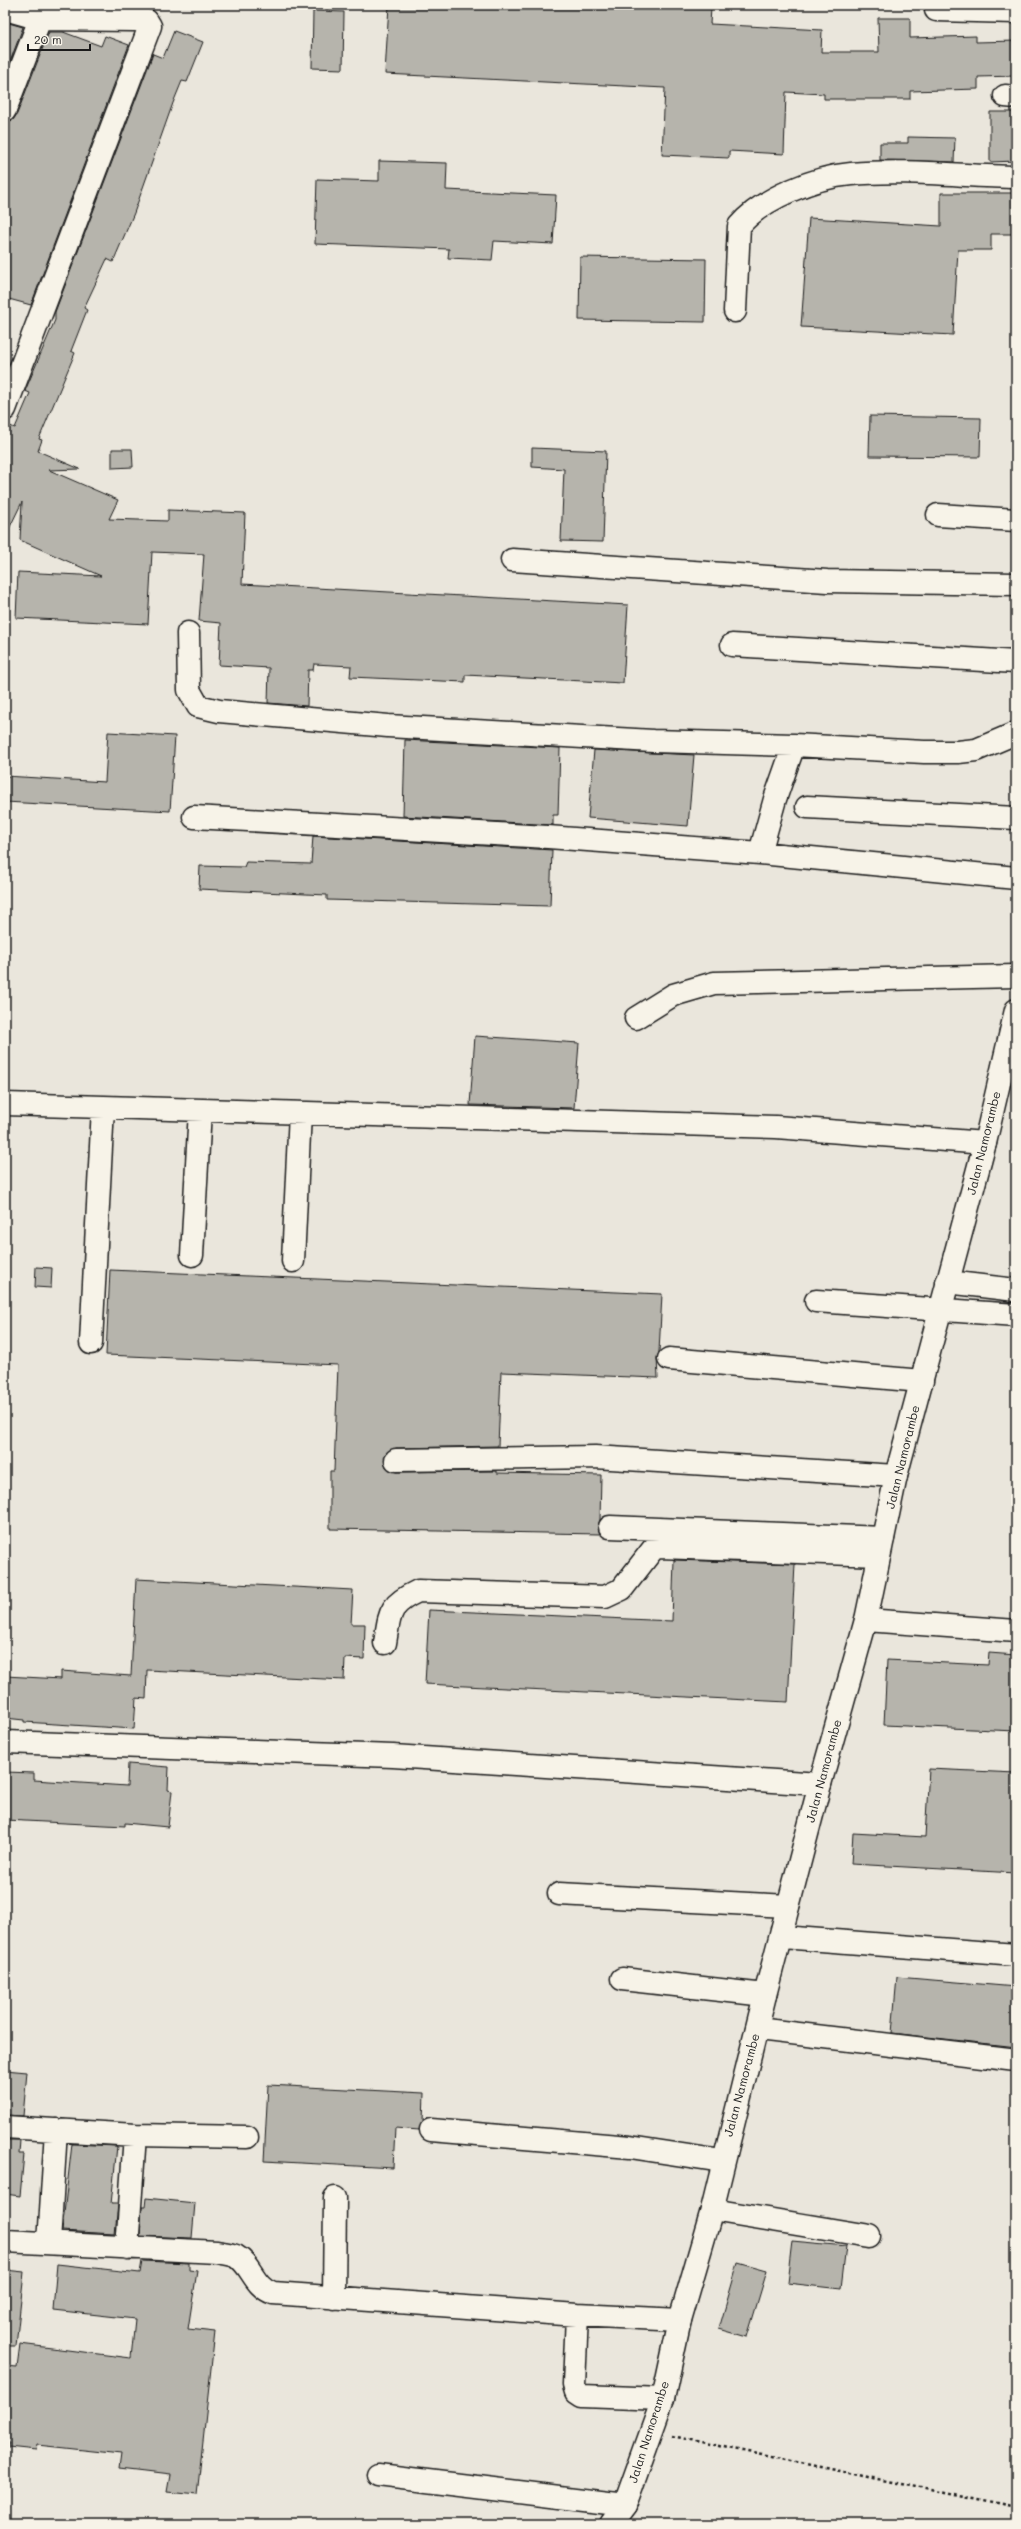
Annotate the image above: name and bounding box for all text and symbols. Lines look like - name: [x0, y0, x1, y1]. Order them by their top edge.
- scale bar: [28, 26, 90, 52]
- text: 20 m: [34, 31, 62, 47]
- street label: Jalan Namorambe: [962, 1089, 1004, 1196]
- street label: Jalan Namorambe: [881, 1403, 923, 1510]
- street label: Jalan Namorambe: [802, 1717, 845, 1824]
- street label: Jalan Namorambe: [720, 2031, 763, 2138]
- street label: Jalan Namorambe: [624, 2379, 672, 2485]

